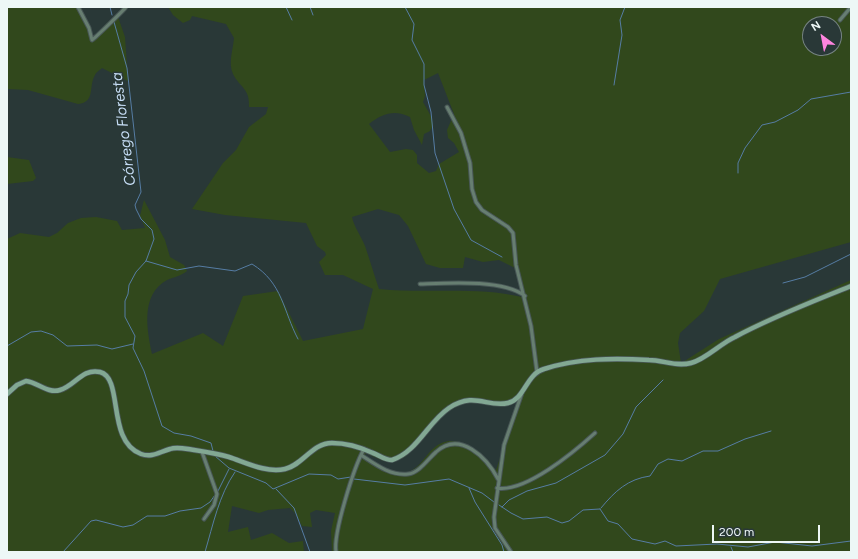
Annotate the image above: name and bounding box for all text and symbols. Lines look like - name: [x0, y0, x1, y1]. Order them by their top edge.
- north arrow: [802, 16, 842, 56]
- text: N: [809, 18, 823, 34]
- water label: Córrego Floresta: [108, 71, 140, 187]
- scale bar: [714, 517, 822, 543]
- text: 200 m: [719, 525, 754, 539]

